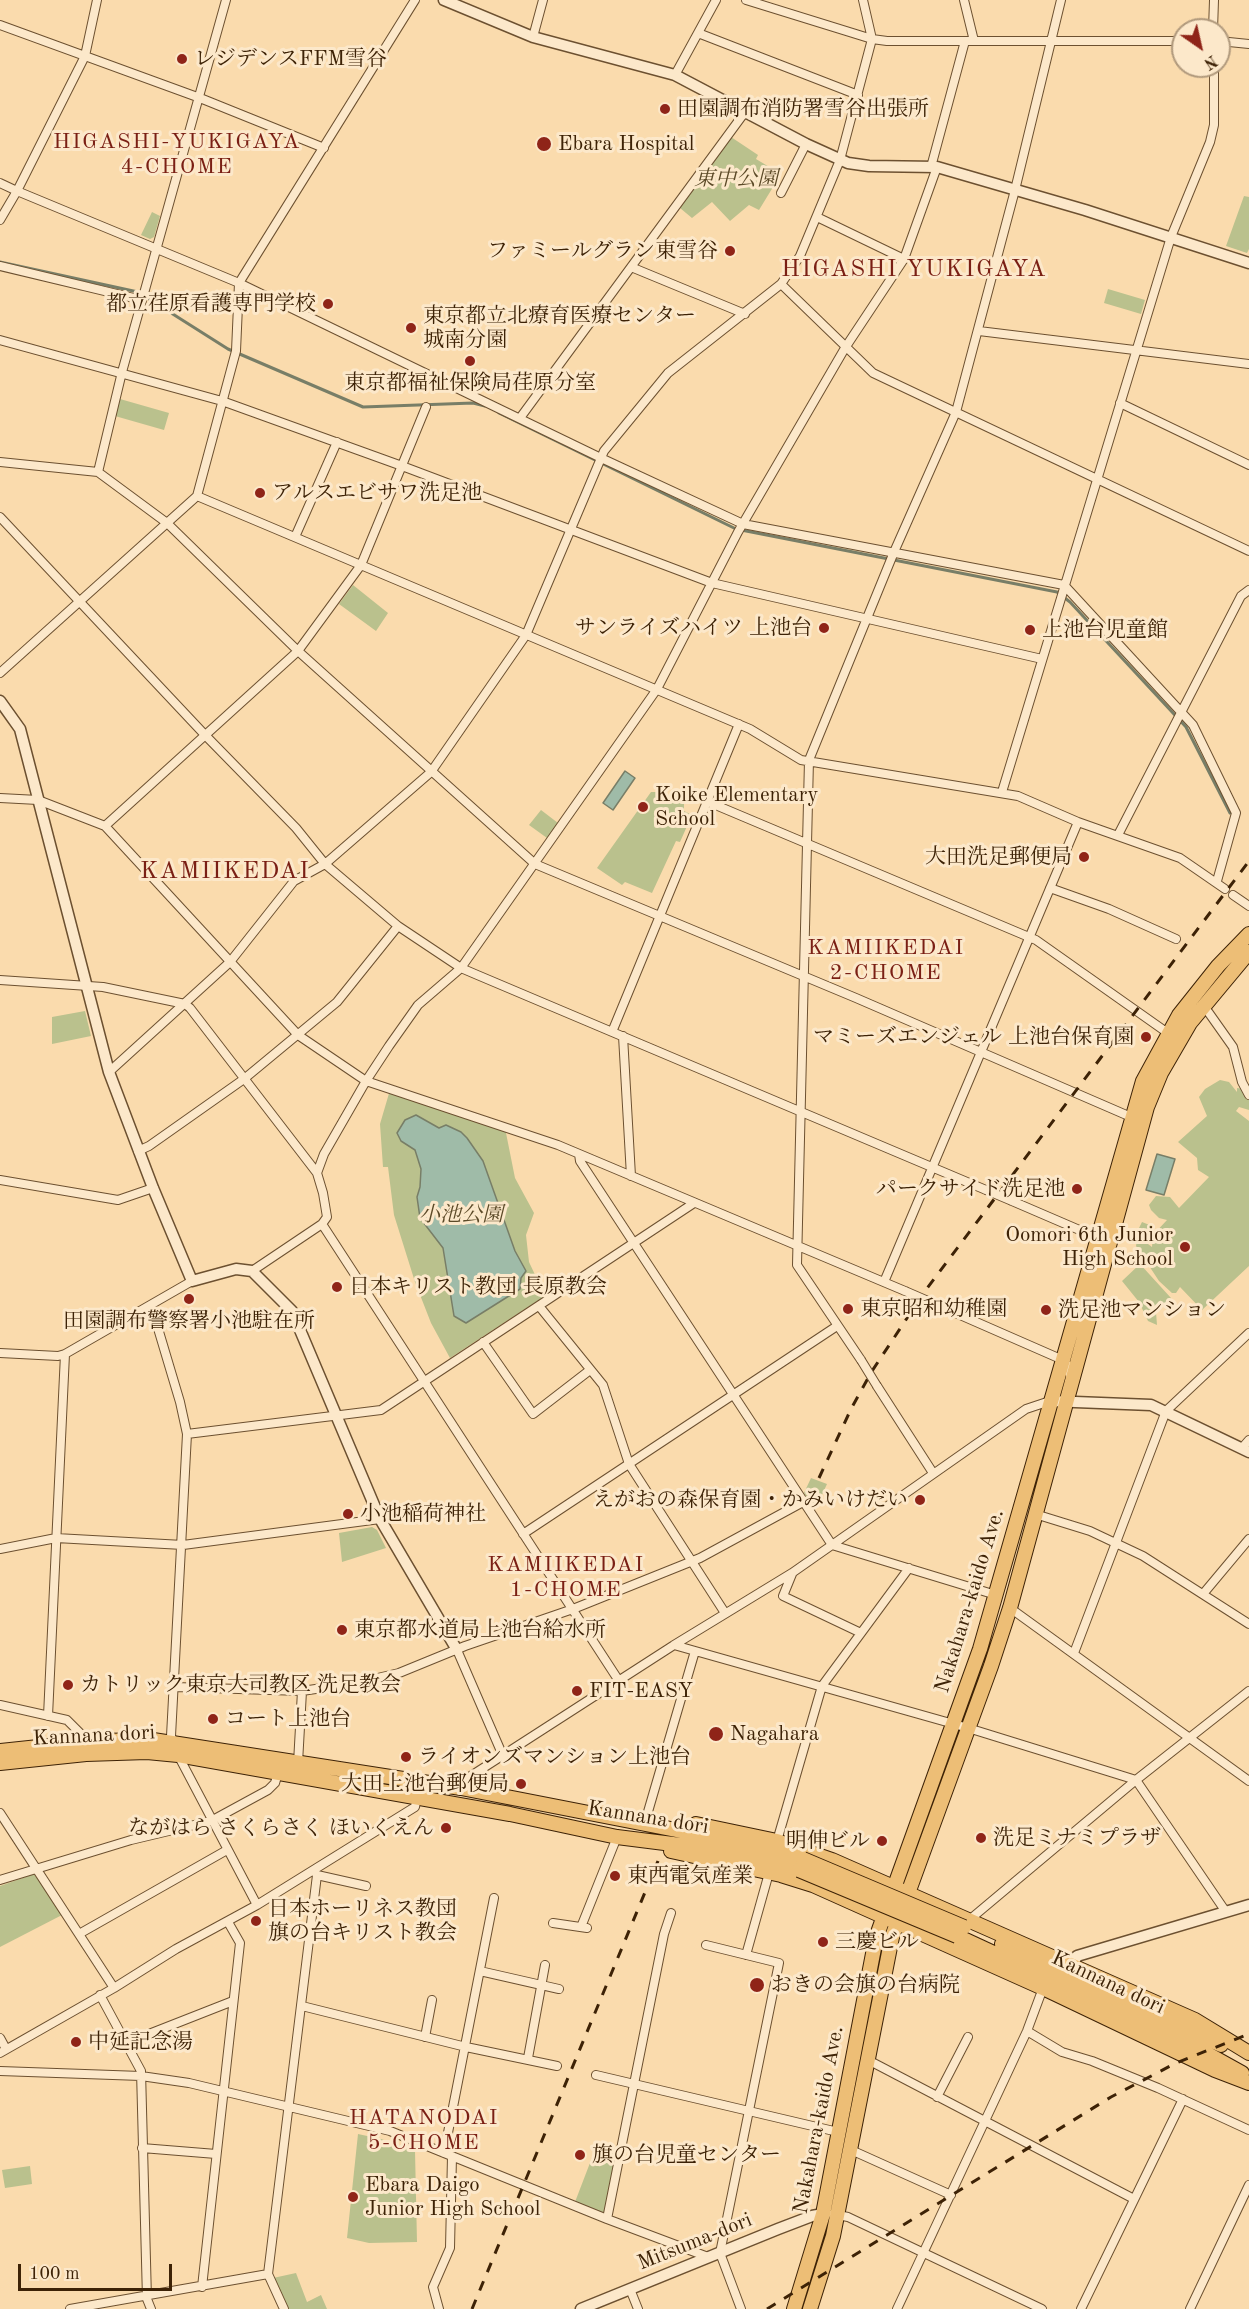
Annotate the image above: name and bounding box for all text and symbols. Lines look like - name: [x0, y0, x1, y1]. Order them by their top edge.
- north arrow: [1171, 18, 1231, 78]
- place label: レジデンスFFM雪谷: [194, 46, 387, 72]
- text: N: [1200, 51, 1219, 71]
- marker: レジデンスFFM雪谷: [175, 52, 189, 66]
- place label: 田園調布消防署雪谷出張所: [677, 96, 929, 122]
- marker: 田園調布消防署雪谷出張所: [658, 102, 672, 116]
- district label: HIGASHI-YUKIGAYA 4-CHOME: [53, 129, 301, 180]
- place label: Ebara Hospital: [558, 131, 694, 157]
- marker: Ebara Hospital: [535, 135, 553, 153]
- park label: 東中公園: [694, 166, 778, 192]
- place label: ファミールグラン東雪谷: [487, 238, 718, 264]
- marker: ファミールグラン東雪谷: [723, 244, 737, 258]
- district label: HIGASHI YUKIGAYA: [781, 256, 1047, 284]
- place label: 都立荏原看護専門学校: [106, 291, 316, 317]
- marker: 都立荏原看護専門学校: [321, 297, 335, 311]
- place label: 東京都立北療育医療センター 城南分園: [423, 303, 696, 353]
- marker: 東京都立北療育医療センター 城南分園: [404, 321, 418, 335]
- marker: 東京都福祉保険局荏原分室: [463, 354, 477, 368]
- place label: 東京都福祉保険局荏原分室: [344, 370, 596, 396]
- place label: アルスエビサワ洗足池: [272, 480, 482, 506]
- marker: アルスエビサワ洗足池: [253, 486, 267, 500]
- place label: サンライズハイツ 上池台: [575, 615, 812, 641]
- place label: 上池台児童館: [1042, 617, 1168, 643]
- marker: サンライズハイツ 上池台: [817, 621, 831, 635]
- marker: 上池台児童館: [1023, 623, 1037, 637]
- place label: Koike Elementary School: [655, 782, 818, 832]
- marker: Koike Elementary School: [636, 800, 650, 814]
- place label: 大田洗足郵便局: [925, 844, 1072, 870]
- marker: 大田洗足郵便局: [1077, 850, 1091, 864]
- district label: KAMIIKEDAI: [140, 858, 310, 886]
- district label: KAMIIKEDAI 2-CHOME: [807, 935, 965, 986]
- place label: マミーズエンジェル 上池台保育園: [813, 1024, 1134, 1050]
- marker: マミーズエンジェル 上池台保育園: [1139, 1030, 1153, 1044]
- place label: パークサイド洗足池: [876, 1176, 1065, 1202]
- marker: パークサイド洗足池: [1070, 1182, 1084, 1196]
- park label: 小池公園: [419, 1202, 503, 1228]
- place label: Oomori 6th Junior High School: [1005, 1222, 1173, 1272]
- marker: Oomori 6th Junior High School: [1178, 1240, 1192, 1254]
- place label: 日本キリスト教団 長原教会: [349, 1274, 607, 1300]
- marker: 日本キリスト教団 長原教会: [330, 1280, 344, 1294]
- marker: 田園調布警察署小池駐在所: [182, 1292, 196, 1306]
- place label: 東京昭和幼稚園: [860, 1296, 1007, 1322]
- place label: 洗足池マンション: [1058, 1297, 1226, 1323]
- marker: 東京昭和幼稚園: [841, 1302, 855, 1316]
- marker: 洗足池マンション: [1039, 1303, 1053, 1317]
- place label: 田園調布警察署小池駐在所: [63, 1308, 315, 1334]
- place label: えがおの森保育園・かみいけだい: [593, 1487, 908, 1513]
- marker: えがおの森保育園・かみいけだい: [913, 1493, 927, 1507]
- place label: 小池稲荷神社: [360, 1501, 486, 1527]
- street label: Nakahara-kaido Ave.: [930, 1506, 1010, 1696]
- marker: 小池稲荷神社: [341, 1507, 355, 1521]
- district label: KAMIIKEDAI 1-CHOME: [487, 1552, 645, 1604]
- place label: 東京都水道局上池台給水所: [354, 1617, 606, 1643]
- marker: 東京都水道局上池台給水所: [335, 1623, 349, 1637]
- place label: カトリック東京大司教区 洗足教会: [80, 1672, 401, 1698]
- marker: カトリック東京大司教区 洗足教会: [61, 1678, 75, 1692]
- place label: FIT-EASY: [589, 1678, 693, 1704]
- marker: FIT-EASY: [570, 1684, 584, 1698]
- place label: コート上池台: [225, 1706, 351, 1732]
- marker: コート上池台: [206, 1712, 220, 1726]
- street label: Kannana dori: [32, 1720, 156, 1752]
- place label: Nagahara: [730, 1721, 819, 1747]
- marker: Nagahara: [707, 1725, 725, 1743]
- place label: ライオンズマンション上池台: [418, 1744, 691, 1770]
- marker: ライオンズマンション上池台: [399, 1750, 413, 1764]
- place label: 大田上池台郵便局: [341, 1771, 509, 1797]
- marker: 大田上池台郵便局: [514, 1777, 528, 1791]
- street label: Kannana dori: [586, 1796, 710, 1840]
- place label: ながはら さくらさく ほいくえん: [128, 1815, 434, 1841]
- marker: ながはら さくらさく ほいくえん: [439, 1821, 453, 1835]
- place label: 洗足ミナミプラザ: [993, 1825, 1161, 1851]
- place label: 明伸ビル: [786, 1828, 870, 1854]
- marker: 洗足ミナミプラザ: [974, 1831, 988, 1845]
- marker: 明伸ビル: [875, 1834, 889, 1848]
- place label: 東西電気産業: [627, 1863, 753, 1889]
- marker: 東西電気産業: [608, 1869, 622, 1883]
- place label: 日本ホーリネス教団 旗の台キリスト教会: [268, 1896, 457, 1946]
- marker: 日本ホーリネス教団 旗の台キリスト教会: [249, 1914, 263, 1928]
- place label: 三慶ビル: [835, 1929, 919, 1955]
- marker: 三慶ビル: [816, 1935, 830, 1949]
- street label: Kannana dori: [1047, 1946, 1169, 2020]
- place label: おきの会旗の台病院: [771, 1972, 960, 1998]
- marker: おきの会旗の台病院: [748, 1976, 766, 1994]
- street label: Nakahara-kaido Ave.: [788, 2024, 850, 2216]
- place label: 中延記念湯: [88, 2029, 193, 2055]
- marker: 中延記念湯: [69, 2035, 83, 2049]
- district label: HATANODAI 5-CHOME: [349, 2105, 499, 2156]
- place label: 旗の台児童センター: [592, 2142, 781, 2168]
- marker: 旗の台児童センター: [573, 2148, 587, 2162]
- place label: Ebara Daigo Junior High School: [365, 2172, 540, 2222]
- marker: Ebara Daigo Junior High School: [346, 2190, 360, 2204]
- street label: Mitsuma-dori: [634, 2208, 756, 2276]
- scale bar: [21, 2252, 176, 2290]
- text: 100 m: [29, 2265, 80, 2283]

